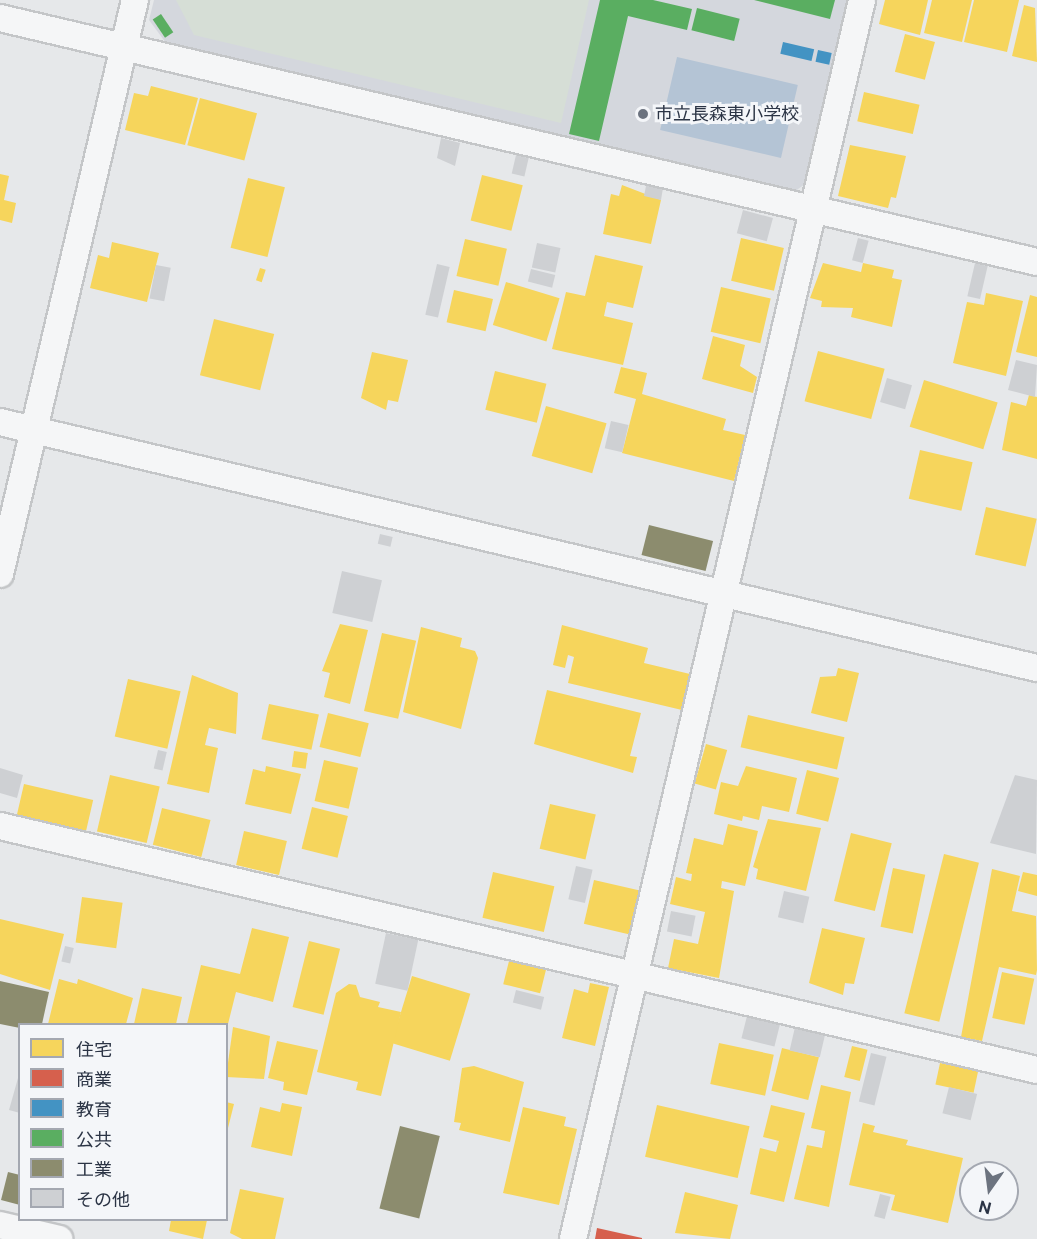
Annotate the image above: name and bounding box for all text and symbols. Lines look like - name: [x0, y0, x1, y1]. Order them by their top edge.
- place label: 市立長森東小学校: [655, 103, 799, 125]
- marker: 市立長森東小学校: [636, 107, 650, 121]
- legend: [18, 1023, 228, 1221]
- text: 住宅: [76, 1039, 112, 1060]
- text: 商業: [76, 1069, 112, 1090]
- text: 教育: [76, 1099, 112, 1120]
- text: 公共: [76, 1129, 112, 1150]
- text: 工業: [76, 1159, 112, 1180]
- north arrow: [959, 1161, 1019, 1221]
- text: その他: [76, 1189, 130, 1210]
- text: N: [977, 1196, 993, 1218]

